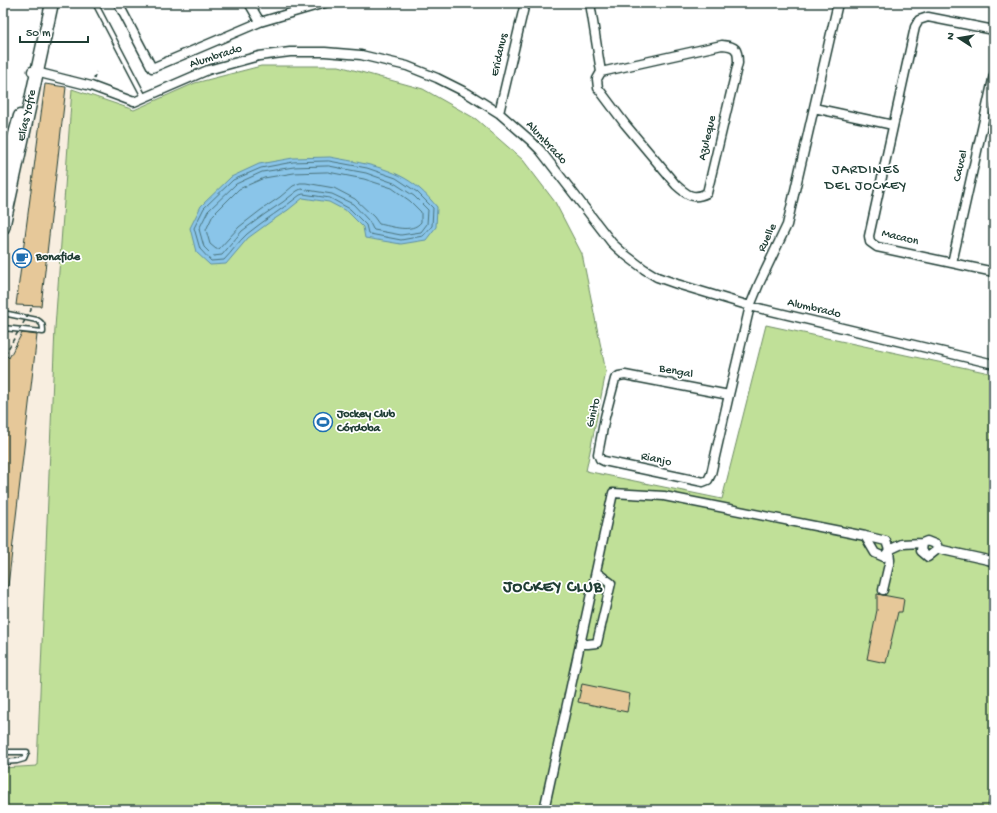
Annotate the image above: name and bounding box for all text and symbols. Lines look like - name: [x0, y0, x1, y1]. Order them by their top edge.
- scale bar: [20, 18, 88, 44]
- north arrow: [939, 18, 979, 58]
- text: 50 m: [26, 27, 51, 41]
- street label: Eridanus: [488, 32, 512, 78]
- text: N: [945, 32, 958, 41]
- street label: Alumbrado: [188, 42, 244, 72]
- street label: Elías Yofre: [15, 88, 40, 143]
- street label: Azuleque: [696, 113, 720, 162]
- street label: Alumbrado: [522, 118, 570, 168]
- street label: Caucel: [951, 149, 971, 183]
- district label: JARDINES DEL JOCKEY: [824, 162, 907, 195]
- street label: Ruelle: [755, 221, 781, 254]
- street label: Macaon: [880, 227, 920, 249]
- cafe icon: Bonafide: [11, 247, 33, 269]
- place label: Bonafide: [35, 251, 81, 265]
- street label: Alumbrado: [786, 296, 842, 322]
- street label: Bengal: [657, 362, 694, 382]
- street label: Ginito: [584, 397, 604, 429]
- place label: Jockey Club Córdoba: [336, 408, 396, 436]
- sports icon: Jockey Club Córdoba: [312, 411, 334, 433]
- street label: Rianjo: [639, 450, 673, 470]
- district label: JOCKEY CLUB: [502, 579, 603, 598]

